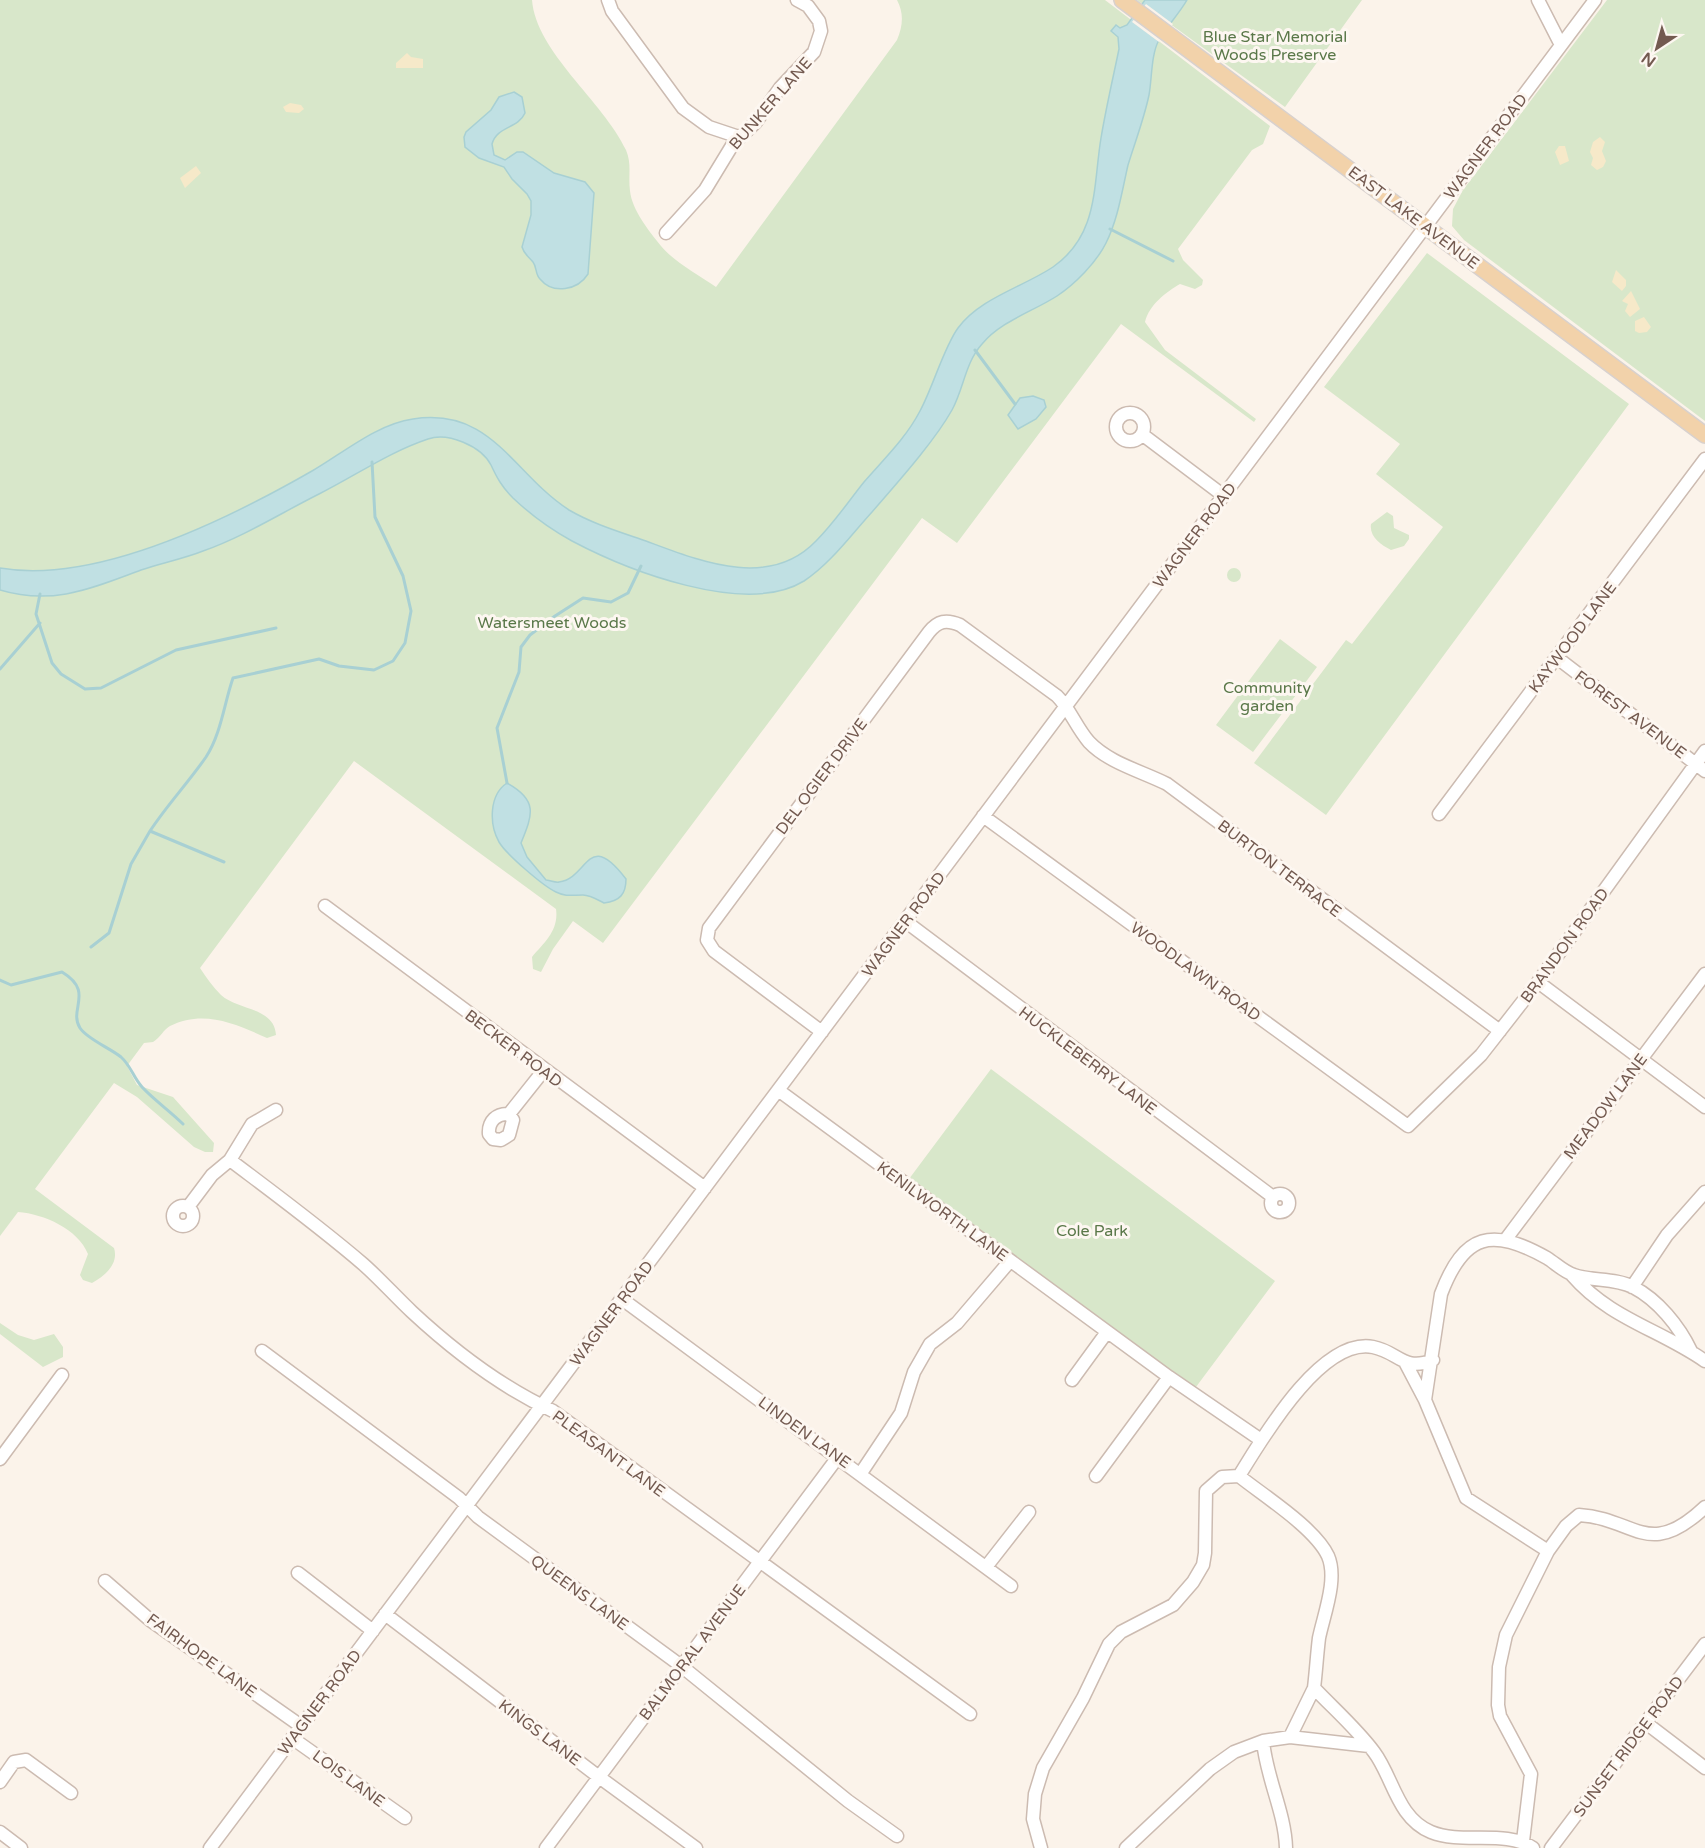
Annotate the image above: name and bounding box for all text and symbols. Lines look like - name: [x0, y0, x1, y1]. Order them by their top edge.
- north arrow: [1627, 18, 1687, 78]
- park label: Blue Star Memorial Woods Preserve: [1203, 27, 1347, 65]
- text: N: [1638, 47, 1660, 71]
- street label: BUNKER LANE: [725, 53, 816, 154]
- street label: WAGNER ROAD: [1440, 90, 1532, 203]
- street label: EAST LAKE AVENUE: [1344, 162, 1483, 274]
- street label: WAGNER ROAD: [1149, 479, 1241, 592]
- street label: KAYWOOD LANE: [1524, 578, 1621, 697]
- park label: Watersmeet Woods: [478, 613, 626, 633]
- street label: FOREST AVENUE: [1571, 666, 1690, 763]
- park label: Community garden: [1223, 678, 1311, 716]
- street label: DEL OGIER DRIVE: [772, 715, 872, 839]
- street label: BURTON TERRACE: [1214, 816, 1345, 922]
- street label: WAGNER ROAD: [858, 868, 950, 981]
- street label: BRANDON ROAD: [1516, 884, 1613, 1007]
- street label: WOODLAWN ROAD: [1126, 918, 1265, 1026]
- street label: HUCKLEBERRY LANE: [1014, 1002, 1160, 1119]
- street label: BECKER ROAD: [461, 1006, 566, 1092]
- street label: MEADOW LANE: [1560, 1050, 1652, 1163]
- street label: KENILWORTH LANE: [873, 1157, 1012, 1266]
- park label: Cole Park: [1056, 1221, 1128, 1241]
- street label: WAGNER ROAD: [566, 1257, 658, 1370]
- street label: LINDEN LANE: [754, 1392, 855, 1473]
- street label: PLEASANT LANE: [548, 1406, 669, 1501]
- street label: QUEENS LANE: [526, 1551, 632, 1635]
- street label: BALMORAL AVENUE: [635, 1581, 750, 1725]
- street label: FAIRHOPE LANE: [143, 1609, 260, 1702]
- street label: WAGNER ROAD: [274, 1646, 366, 1759]
- street label: SUNSET RIDGE ROAD: [1569, 1672, 1688, 1821]
- street label: KINGS LANE: [494, 1695, 585, 1770]
- street label: LOIS LANE: [308, 1746, 389, 1812]

